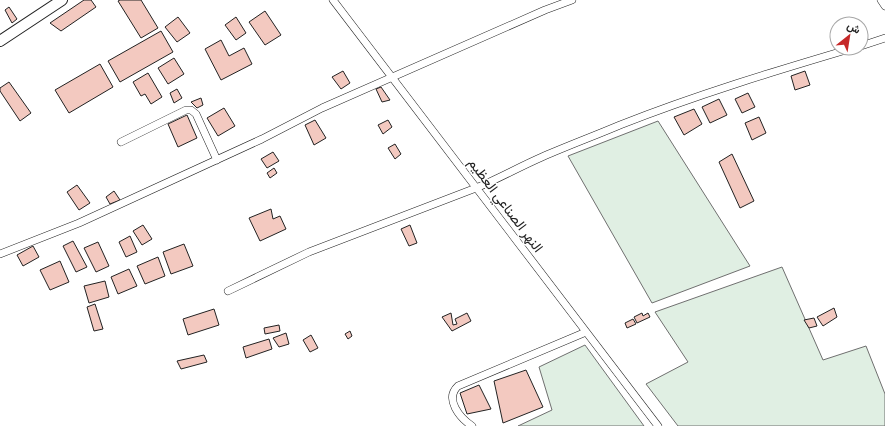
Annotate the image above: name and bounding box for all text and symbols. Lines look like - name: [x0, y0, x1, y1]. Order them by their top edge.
- north arrow: [829, 16, 869, 56]
- text: ش: [845, 18, 863, 37]
- street label: النهر الصناعي العظيم: [462, 154, 547, 258]

